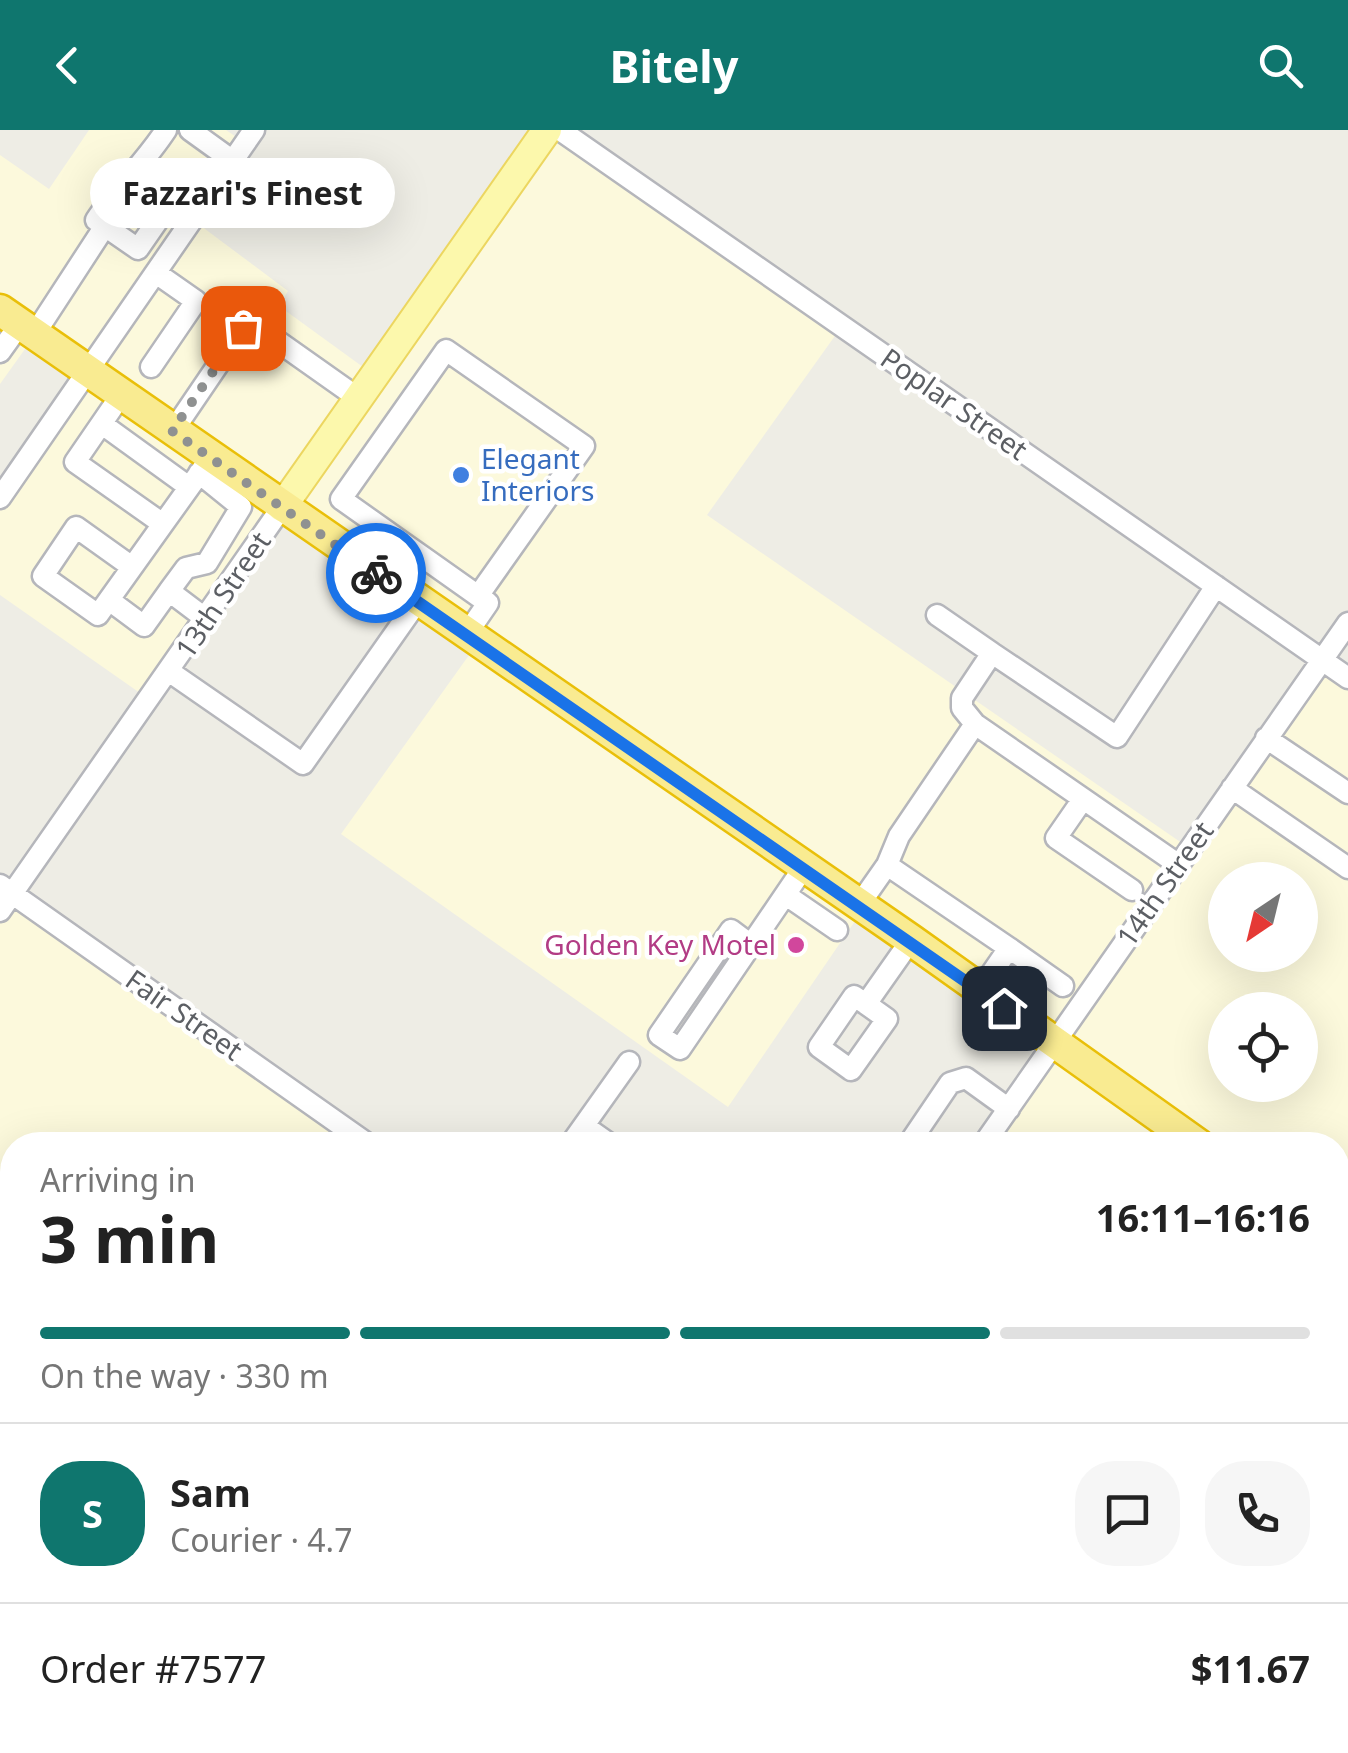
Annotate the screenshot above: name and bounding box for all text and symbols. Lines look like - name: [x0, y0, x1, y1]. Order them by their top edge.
- text: Bitely: [610, 35, 738, 96]
- icon: back: [40, 38, 95, 93]
- icon: search: [1253, 38, 1308, 93]
- callout: Fazzari's Finest: [90, 158, 396, 228]
- text: Fazzari's Finest: [122, 171, 363, 214]
- pin: [201, 286, 286, 371]
- icon: bag: [216, 301, 271, 356]
- street label: Poplar Street: [874, 339, 1036, 468]
- place label: Elegant Interiors: [481, 439, 594, 509]
- marker: Elegant Interiors: [450, 464, 472, 486]
- courier: [326, 523, 426, 623]
- street label: 13th Street: [166, 524, 278, 665]
- icon: bike: [349, 546, 404, 601]
- street label: 14th Street: [1107, 813, 1221, 954]
- north arrow: [1208, 862, 1318, 972]
- map controls: [1208, 862, 1318, 1102]
- place label: Golden Key Motel: [544, 925, 776, 963]
- marker: Golden Key Motel: [785, 934, 807, 956]
- street label: Fair Street: [119, 960, 251, 1068]
- pin: [962, 966, 1047, 1051]
- icon: home: [977, 981, 1032, 1036]
- button: locate: [1208, 992, 1318, 1102]
- text: Arriving in: [40, 1158, 195, 1201]
- text: 16:11–16:16: [1096, 1191, 1310, 1243]
- text: 3 min: [40, 1194, 219, 1282]
- text: On the way · 330 m: [40, 1354, 329, 1397]
- button: chat: [1075, 1461, 1180, 1566]
- button: phone: [1205, 1461, 1310, 1566]
- text: Sam: [170, 1466, 251, 1518]
- text: S: [82, 1487, 103, 1539]
- text: Courier · 4.7: [170, 1518, 353, 1561]
- text: Order #7577: [40, 1642, 266, 1694]
- text: $11.67: [1191, 1642, 1310, 1694]

